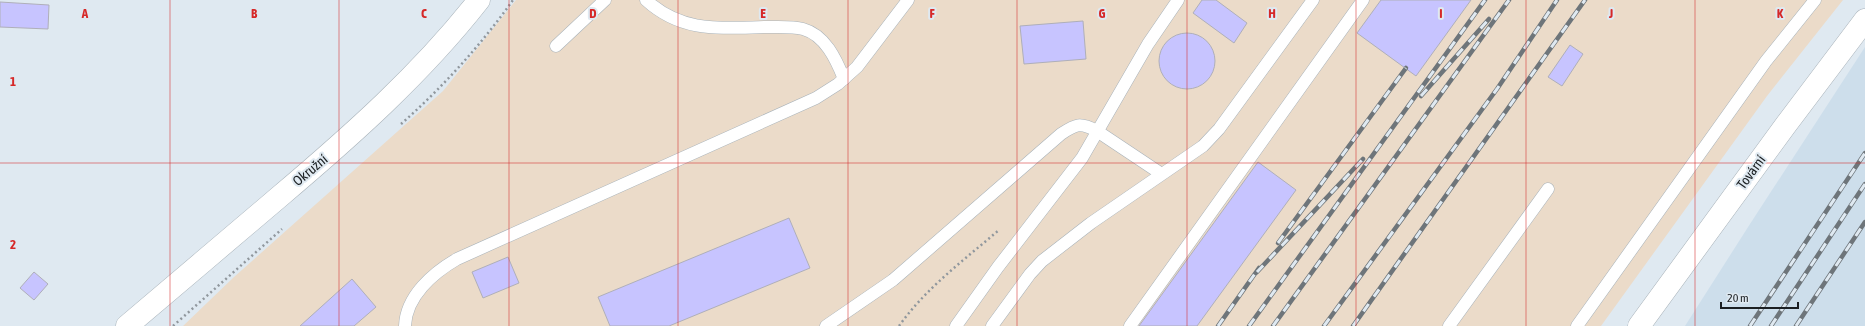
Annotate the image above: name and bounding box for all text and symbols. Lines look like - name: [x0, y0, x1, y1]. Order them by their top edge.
- text: A: [81, 6, 89, 21]
- text: B: [251, 6, 258, 21]
- text: C: [421, 6, 427, 21]
- text: D: [589, 6, 597, 21]
- text: E: [760, 6, 766, 21]
- text: F: [929, 6, 935, 21]
- text: G: [1099, 6, 1106, 21]
- text: H: [1268, 6, 1276, 21]
- text: I: [1439, 6, 1443, 21]
- text: J: [1608, 6, 1613, 21]
- text: K: [1777, 6, 1784, 21]
- text: 1: [10, 74, 16, 89]
- street label: Okružní: [289, 151, 331, 189]
- street label: Tovární: [1733, 152, 1769, 192]
- text: 2: [10, 237, 16, 252]
- scale bar: [1721, 284, 1798, 310]
- text: 20 m: [1727, 291, 1749, 305]

